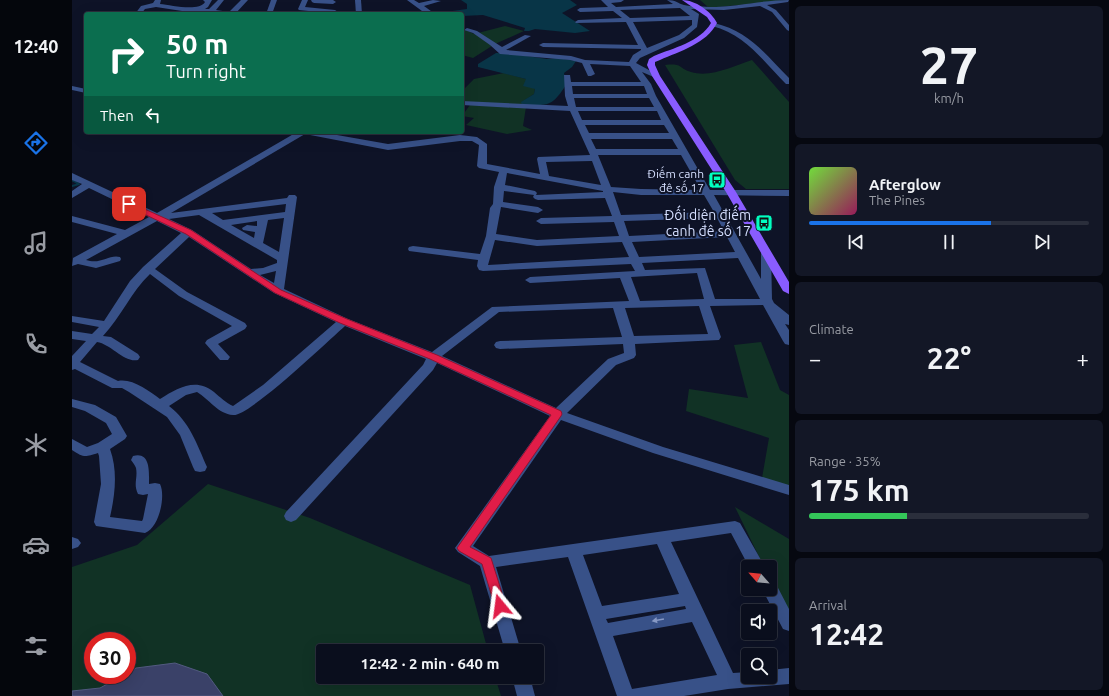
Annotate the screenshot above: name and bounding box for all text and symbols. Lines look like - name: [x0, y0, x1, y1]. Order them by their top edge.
- icon: right: [100, 28, 152, 80]
- text: 50 m: [166, 28, 228, 59]
- text: 12:40: [13, 36, 59, 56]
- text: 27: [920, 36, 978, 94]
- text: Turn right: [166, 61, 246, 81]
- text: km/h: [934, 91, 964, 105]
- icon: left: [142, 104, 164, 126]
- text: Then: [100, 107, 134, 124]
- icon: directions: [22, 129, 50, 157]
- place label: Điếm canh đê số 17: [647, 166, 704, 194]
- bus stop icon: Điếm canh đê số 17: [707, 170, 727, 190]
- text: Afterglow: [869, 176, 941, 193]
- pin: [112, 187, 146, 221]
- icon: arrive: [118, 193, 140, 215]
- text: The Pines: [869, 193, 925, 207]
- place label: Đối diện điếm canh đê số 17: [664, 205, 751, 239]
- bus stop icon: Đối diện điếm canh đê số 17: [754, 213, 774, 233]
- icon: music: [22, 229, 50, 257]
- icon: previous: [845, 231, 867, 253]
- icon: pause: [938, 231, 960, 253]
- icon: next: [1031, 231, 1053, 253]
- text: Climate: [809, 322, 854, 336]
- icon: phone: [22, 330, 50, 358]
- text: 22°: [927, 341, 971, 375]
- text: −: [809, 346, 821, 371]
- text: +: [1077, 346, 1089, 371]
- icon: climate: [22, 431, 50, 459]
- text: Range · 35%: [809, 454, 881, 468]
- text: 175 km: [809, 473, 910, 507]
- icon: car: [22, 531, 50, 559]
- north arrow: [741, 560, 777, 596]
- map controls: [741, 560, 777, 684]
- position arrow: [479, 585, 521, 627]
- text: Arrival: [809, 598, 847, 612]
- button: sound: [741, 604, 777, 640]
- text: 12:42: [809, 617, 884, 651]
- one-way arrow: [652, 618, 664, 624]
- icon: filters: [22, 632, 50, 660]
- speed limit sign: 30: [84, 632, 136, 684]
- button: search: [741, 648, 777, 684]
- text: 12:42 · 2 min · 640 m: [361, 655, 499, 672]

